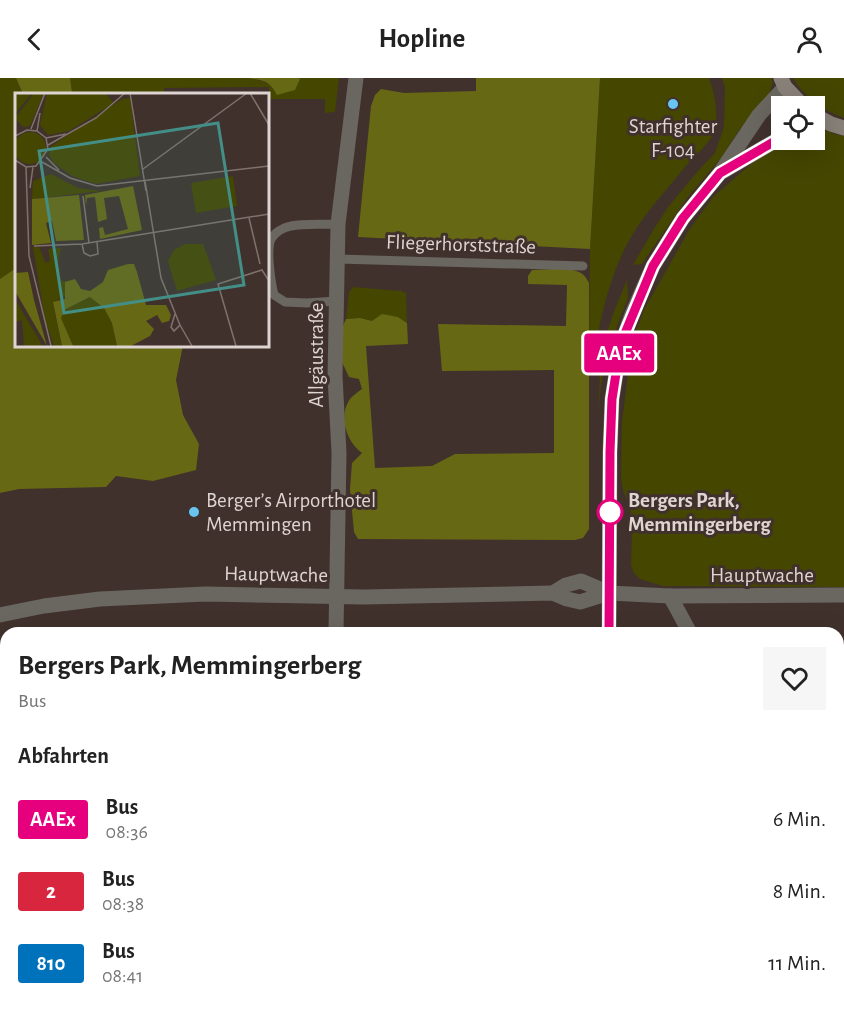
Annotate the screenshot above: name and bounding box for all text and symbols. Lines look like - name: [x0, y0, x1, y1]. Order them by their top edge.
- icon: back: [18, 23, 51, 56]
- icon: person: [793, 23, 826, 56]
- text: Hopline: [379, 25, 465, 52]
- inset map: [15, 93, 268, 346]
- map controls: [771, 96, 825, 150]
- button: locate: [771, 96, 825, 150]
- marker: Starfighter F-104: [666, 97, 680, 111]
- place label: Starfighter F-104: [629, 116, 717, 161]
- street label: Fliegerhorststraße: [386, 231, 536, 258]
- street label: Allgäustraße: [306, 303, 327, 407]
- line badge: AAEx: [577, 334, 661, 372]
- text: AAEx: [596, 343, 642, 364]
- place label: Berger’s Airporthotel Memmingen: [206, 490, 376, 535]
- place label: Bergers Park, Memmingerberg: [628, 490, 771, 535]
- marker: Bergers Park, Memmingerberg: [597, 499, 623, 525]
- marker: Berger’s Airporthotel Memmingen: [187, 505, 201, 519]
- street label: Hauptwache: [224, 563, 328, 586]
- street label: Hauptwache: [710, 565, 814, 586]
- button: heart: [763, 647, 826, 710]
- text: Bergers Park, Memmingerberg: [18, 652, 361, 680]
- text: Bus: [18, 691, 46, 711]
- text: Abfahrten: [18, 745, 109, 767]
- text: Bus: [106, 796, 138, 818]
- text: 6 Min.: [773, 808, 826, 830]
- text: AAEx: [30, 809, 76, 830]
- text: 08:36: [106, 822, 148, 842]
- text: Bus: [102, 868, 135, 890]
- text: 8 Min.: [773, 880, 826, 902]
- text: 2: [46, 881, 56, 902]
- text: 08:38: [102, 894, 144, 914]
- text: Bus: [102, 940, 135, 962]
- text: 11 Min.: [768, 952, 826, 974]
- text: 810: [37, 953, 65, 974]
- text: 08:41: [102, 966, 143, 986]

